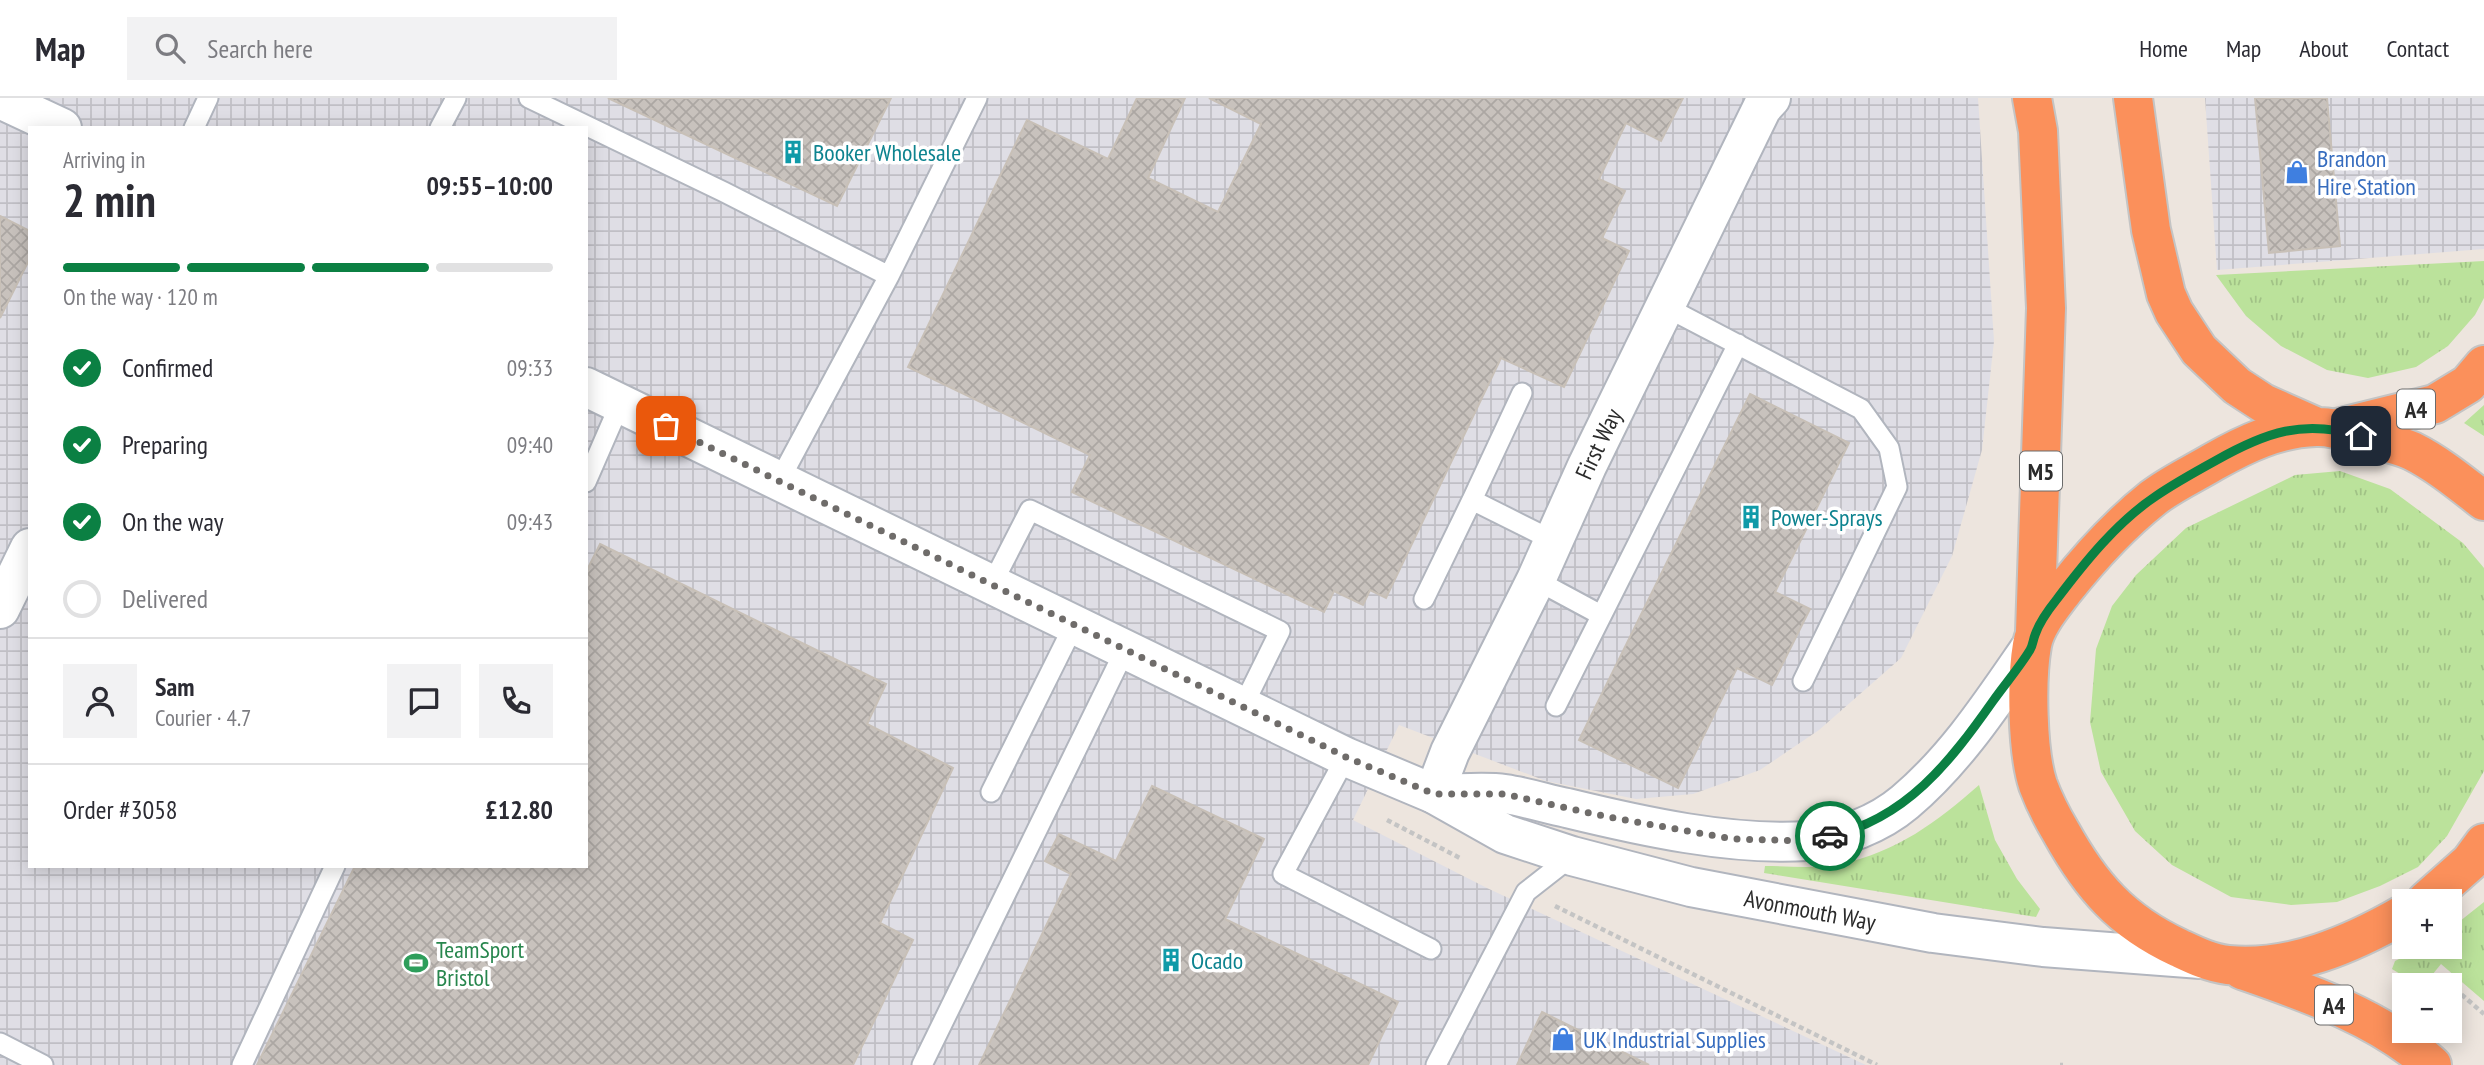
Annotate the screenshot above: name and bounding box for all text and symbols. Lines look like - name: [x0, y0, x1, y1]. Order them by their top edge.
- search box: [127, 17, 617, 80]
- text: Map: [35, 27, 85, 70]
- icon: search: [151, 29, 189, 67]
- text: Search here: [207, 32, 313, 65]
- text: Home: [2139, 33, 2188, 64]
- text: Map: [2226, 33, 2261, 64]
- text: About: [2299, 33, 2348, 64]
- text: Contact: [2386, 33, 2449, 64]
- place label: Booker Wholesale: [813, 137, 961, 168]
- building icon: Booker Wholesale: [779, 138, 807, 166]
- place label: Brandon Hire Station: [2317, 143, 2416, 202]
- text: Arriving in: [63, 145, 145, 174]
- shop icon: Brandon Hire Station: [2283, 158, 2311, 186]
- text: 09:55–10:00: [426, 169, 553, 202]
- text: 2 min: [63, 170, 156, 230]
- text: On the way · 120 m: [63, 282, 218, 311]
- icon: check: [63, 349, 101, 387]
- text: Confirmed: [122, 351, 213, 384]
- text: 09:33: [507, 353, 553, 382]
- road number: A4: [2397, 390, 2435, 428]
- pin: [636, 396, 696, 456]
- street label: First Way: [1568, 403, 1628, 484]
- pin: [2331, 406, 2391, 466]
- icon: bag: [647, 407, 685, 445]
- icon: home: [2342, 417, 2380, 455]
- icon: check: [63, 426, 101, 464]
- text: Preparing: [122, 428, 208, 461]
- text: 09:40: [507, 430, 553, 459]
- road number: M5: [2020, 452, 2062, 490]
- place label: Power-Sprays: [1771, 502, 1883, 533]
- icon: check: [63, 503, 101, 541]
- building icon: Power-Sprays: [1737, 503, 1765, 531]
- text: On the way: [122, 505, 224, 538]
- text: 09:43: [507, 507, 553, 536]
- text: Delivered: [122, 582, 208, 615]
- button: person: [63, 664, 137, 738]
- button: chat: [387, 664, 461, 738]
- button: phone: [479, 664, 553, 738]
- text: Sam: [155, 670, 194, 703]
- text: Courier · 4.7: [155, 703, 251, 732]
- text: Order #3058: [63, 793, 178, 826]
- text: £12.80: [485, 793, 553, 826]
- courier: [1795, 801, 1865, 871]
- icon: car: [1811, 817, 1849, 855]
- street label: Avonmouth Way: [1742, 882, 1878, 937]
- map controls: [2392, 889, 2462, 1043]
- button: +: [2392, 889, 2462, 959]
- place label: TeamSport Bristol: [436, 934, 525, 993]
- place label: Ocado: [1191, 945, 1243, 976]
- building icon: Ocado: [1157, 946, 1185, 974]
- sports icon: TeamSport Bristol: [402, 949, 430, 977]
- button: −: [2392, 973, 2462, 1043]
- road number: A4: [2315, 986, 2353, 1024]
- place label: UK Industrial Supplies: [1583, 1024, 1766, 1055]
- shop icon: UK Industrial Supplies: [1549, 1025, 1577, 1053]

